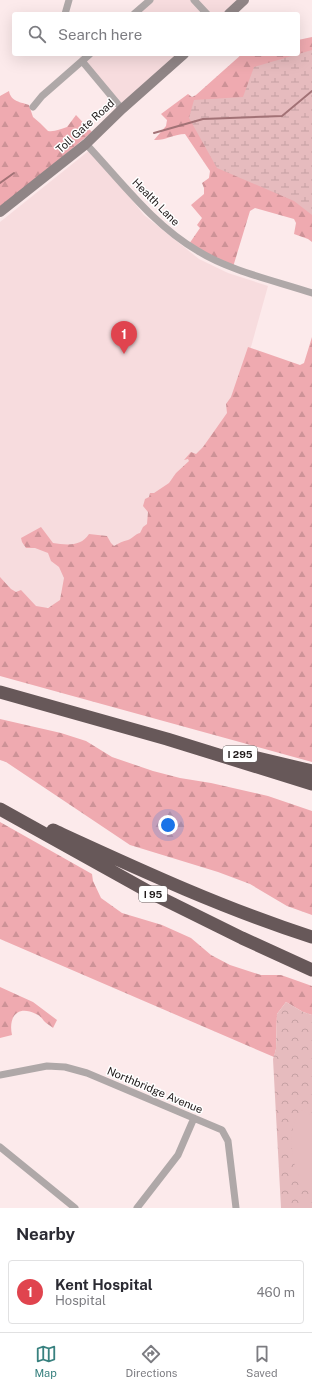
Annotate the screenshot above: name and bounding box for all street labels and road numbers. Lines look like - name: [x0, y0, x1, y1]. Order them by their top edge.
- street label: Toll Gate Road: [53, 97, 117, 155]
- street label: Health Lane: [130, 176, 182, 228]
- road number: I 295: [223, 746, 257, 762]
- road number: I 95: [139, 886, 167, 902]
- street label: Northbridge Avenue: [105, 1064, 205, 1116]

